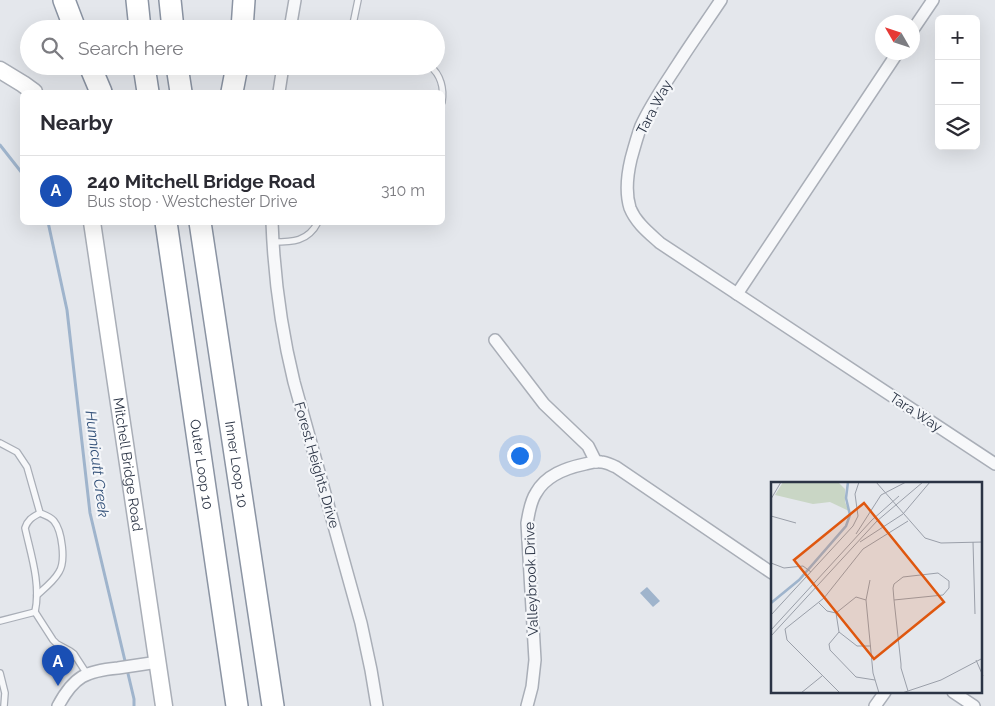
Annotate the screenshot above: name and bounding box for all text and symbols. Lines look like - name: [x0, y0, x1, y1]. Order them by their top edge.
- north arrow: [875, 15, 920, 60]
- map controls: [935, 15, 980, 150]
- button: +: [935, 15, 980, 60]
- search box: [20, 20, 445, 75]
- icon: search: [38, 34, 66, 62]
- text: Search here: [78, 37, 184, 59]
- button: −: [935, 60, 980, 105]
- street label: Tara Way: [633, 77, 675, 137]
- button: layers: [935, 105, 980, 150]
- text: Nearby: [40, 110, 113, 135]
- text: 240 Mitchell Bridge Road: [87, 170, 315, 192]
- text: A: [51, 181, 61, 200]
- text: 310 m: [381, 181, 425, 200]
- text: Bus stop · Westchester Drive: [87, 192, 297, 211]
- street label: Tara Way: [887, 389, 946, 435]
- street label: Mitchell Bridge Road: [110, 396, 146, 532]
- street label: Forest Heights Drive: [291, 400, 343, 530]
- water label: Hunnicutt Creek: [82, 409, 112, 519]
- street label: Outer Loop 10: [187, 418, 216, 511]
- street label: Inner Loop 10: [222, 420, 251, 509]
- your location: [507, 443, 533, 469]
- inset map: [771, 482, 982, 694]
- street label: Valleybrook Drive: [521, 522, 541, 636]
- pin: A: [42, 645, 74, 686]

